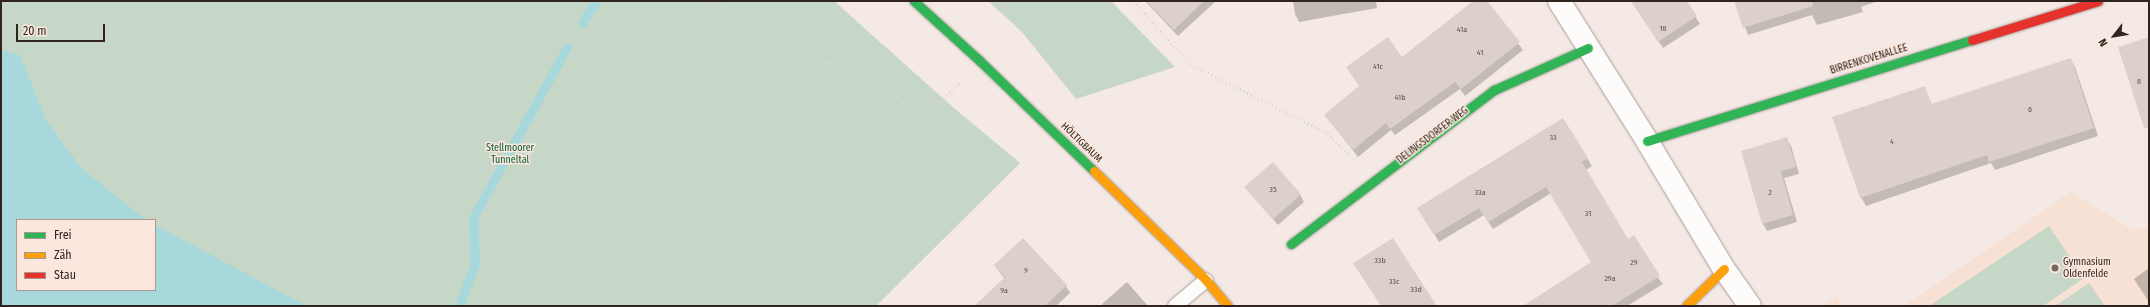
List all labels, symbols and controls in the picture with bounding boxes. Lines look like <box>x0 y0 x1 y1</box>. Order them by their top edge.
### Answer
scale bar <box>18 16 107 42</box>
north arrow <box>2094 16 2134 56</box>
text: 20 m <box>23 24 47 38</box>
house number: 18 <box>1659 24 1667 34</box>
house number: 41a <box>1457 25 1467 35</box>
text: N <box>2096 36 2111 49</box>
street label: BIRRENKOVENALLEE <box>1829 42 1909 78</box>
house number: 41 <box>1477 48 1483 58</box>
house number: 41c <box>1373 62 1383 72</box>
house number: 8 <box>2137 77 2141 87</box>
house number: 41b <box>1395 93 1405 103</box>
street label: DELINGSDORFER WEG <box>1395 105 1471 167</box>
house number: 6 <box>2028 105 2032 115</box>
street label: HÖLTIGBAUM <box>1058 120 1104 166</box>
house number: 33 <box>1549 133 1557 143</box>
house number: 4 <box>1890 137 1894 147</box>
park label: Stellmoorer Tunneltal <box>486 142 534 166</box>
house number: 35 <box>1269 185 1277 195</box>
house number: 33a <box>1474 188 1486 198</box>
house number: 2 <box>1768 188 1772 198</box>
house number: 31 <box>1585 209 1591 219</box>
legend <box>16 219 156 291</box>
text: Frei <box>54 228 72 242</box>
text: Zäh <box>54 248 72 262</box>
house number: 33b <box>1374 256 1386 266</box>
place label: Gymnasium Oldenfelde <box>2063 256 2111 280</box>
house number: 29 <box>1630 258 1638 268</box>
marker: Gymnasium Oldenfelde <box>2050 263 2060 273</box>
house number: 9 <box>1024 266 1028 276</box>
text: Stau <box>54 268 76 282</box>
house number: 29a <box>1604 274 1616 284</box>
house number: 33c <box>1389 277 1399 287</box>
house number: 33d <box>1410 285 1422 295</box>
house number: 9a <box>1000 286 1008 296</box>

